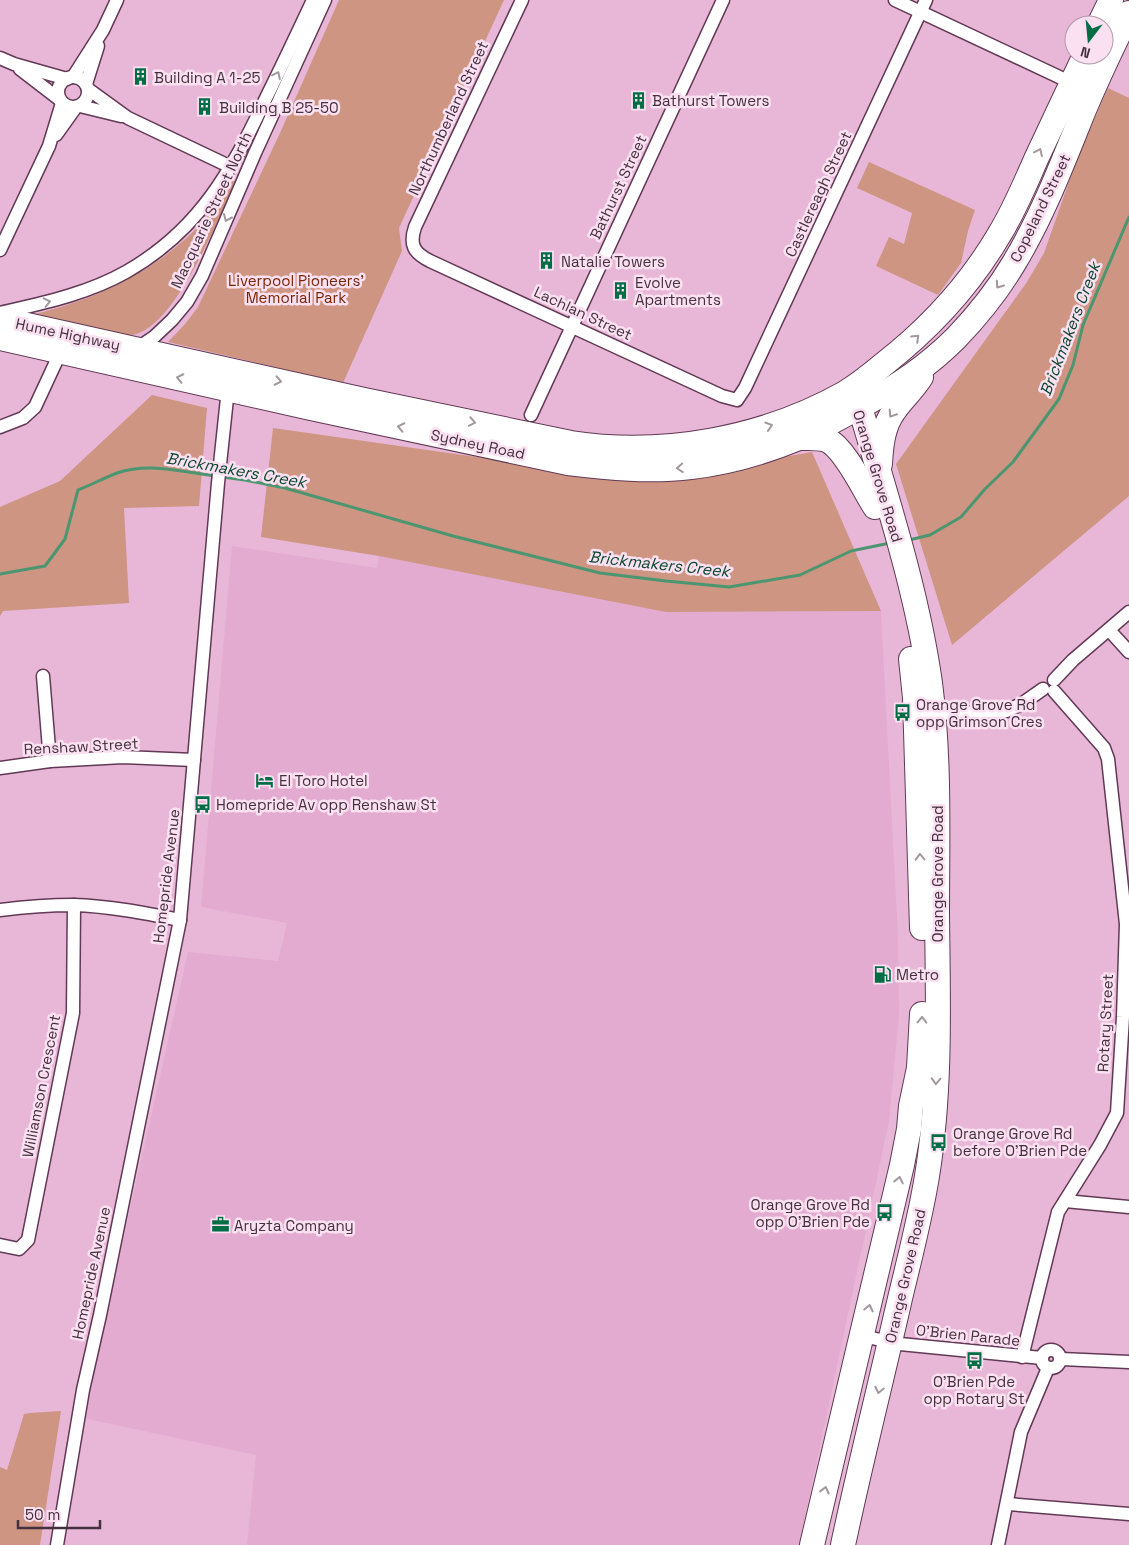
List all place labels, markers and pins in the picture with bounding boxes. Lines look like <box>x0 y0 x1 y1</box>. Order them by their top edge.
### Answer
building icon: Building A 1-25 <box>130 67 150 87</box>
place label: Building A 1-25 <box>154 68 261 87</box>
building icon: Bathurst Towers <box>628 90 648 110</box>
place label: Bathurst Towers <box>652 91 770 110</box>
building icon: Building B 25-50 <box>195 97 215 117</box>
place label: Building B 25-50 <box>219 98 339 117</box>
building icon: Natalie Towers <box>537 251 557 271</box>
place label: Natalie Towers <box>561 252 665 271</box>
place label: Evolve Apartments <box>635 273 721 309</box>
building icon: Evolve Apartments <box>611 281 631 301</box>
place label: Orange Grove Rd opp Grimson Cres <box>916 695 1043 731</box>
bus stop icon: Orange Grove Rd opp Grimson Cres <box>892 703 912 723</box>
hotel icon: El Toro Hotel <box>255 770 275 790</box>
place label: El Toro Hotel <box>279 771 368 790</box>
bus stop icon: Homepride Av opp Renshaw St <box>192 794 212 814</box>
place label: Homepride Av opp Renshaw St <box>216 795 437 814</box>
fuel station icon: Metro <box>872 964 892 984</box>
place label: Metro <box>896 965 939 984</box>
place label: Orange Grove Rd before O'Brien Pde <box>953 1124 1087 1160</box>
bus stop icon: Orange Grove Rd before O'Brien Pde <box>929 1132 949 1152</box>
place label: Orange Grove Rd opp O'Brien Pde <box>750 1195 870 1231</box>
bus stop icon: Orange Grove Rd opp O'Brien Pde <box>874 1203 894 1223</box>
office icon: Aryzta Company <box>210 1215 230 1235</box>
place label: Aryzta Company <box>234 1216 354 1235</box>
bus stop icon: O'Brien Pde opp Rotary St <box>964 1350 984 1370</box>
place label: O'Brien Pde opp Rotary St <box>923 1372 1025 1408</box>

